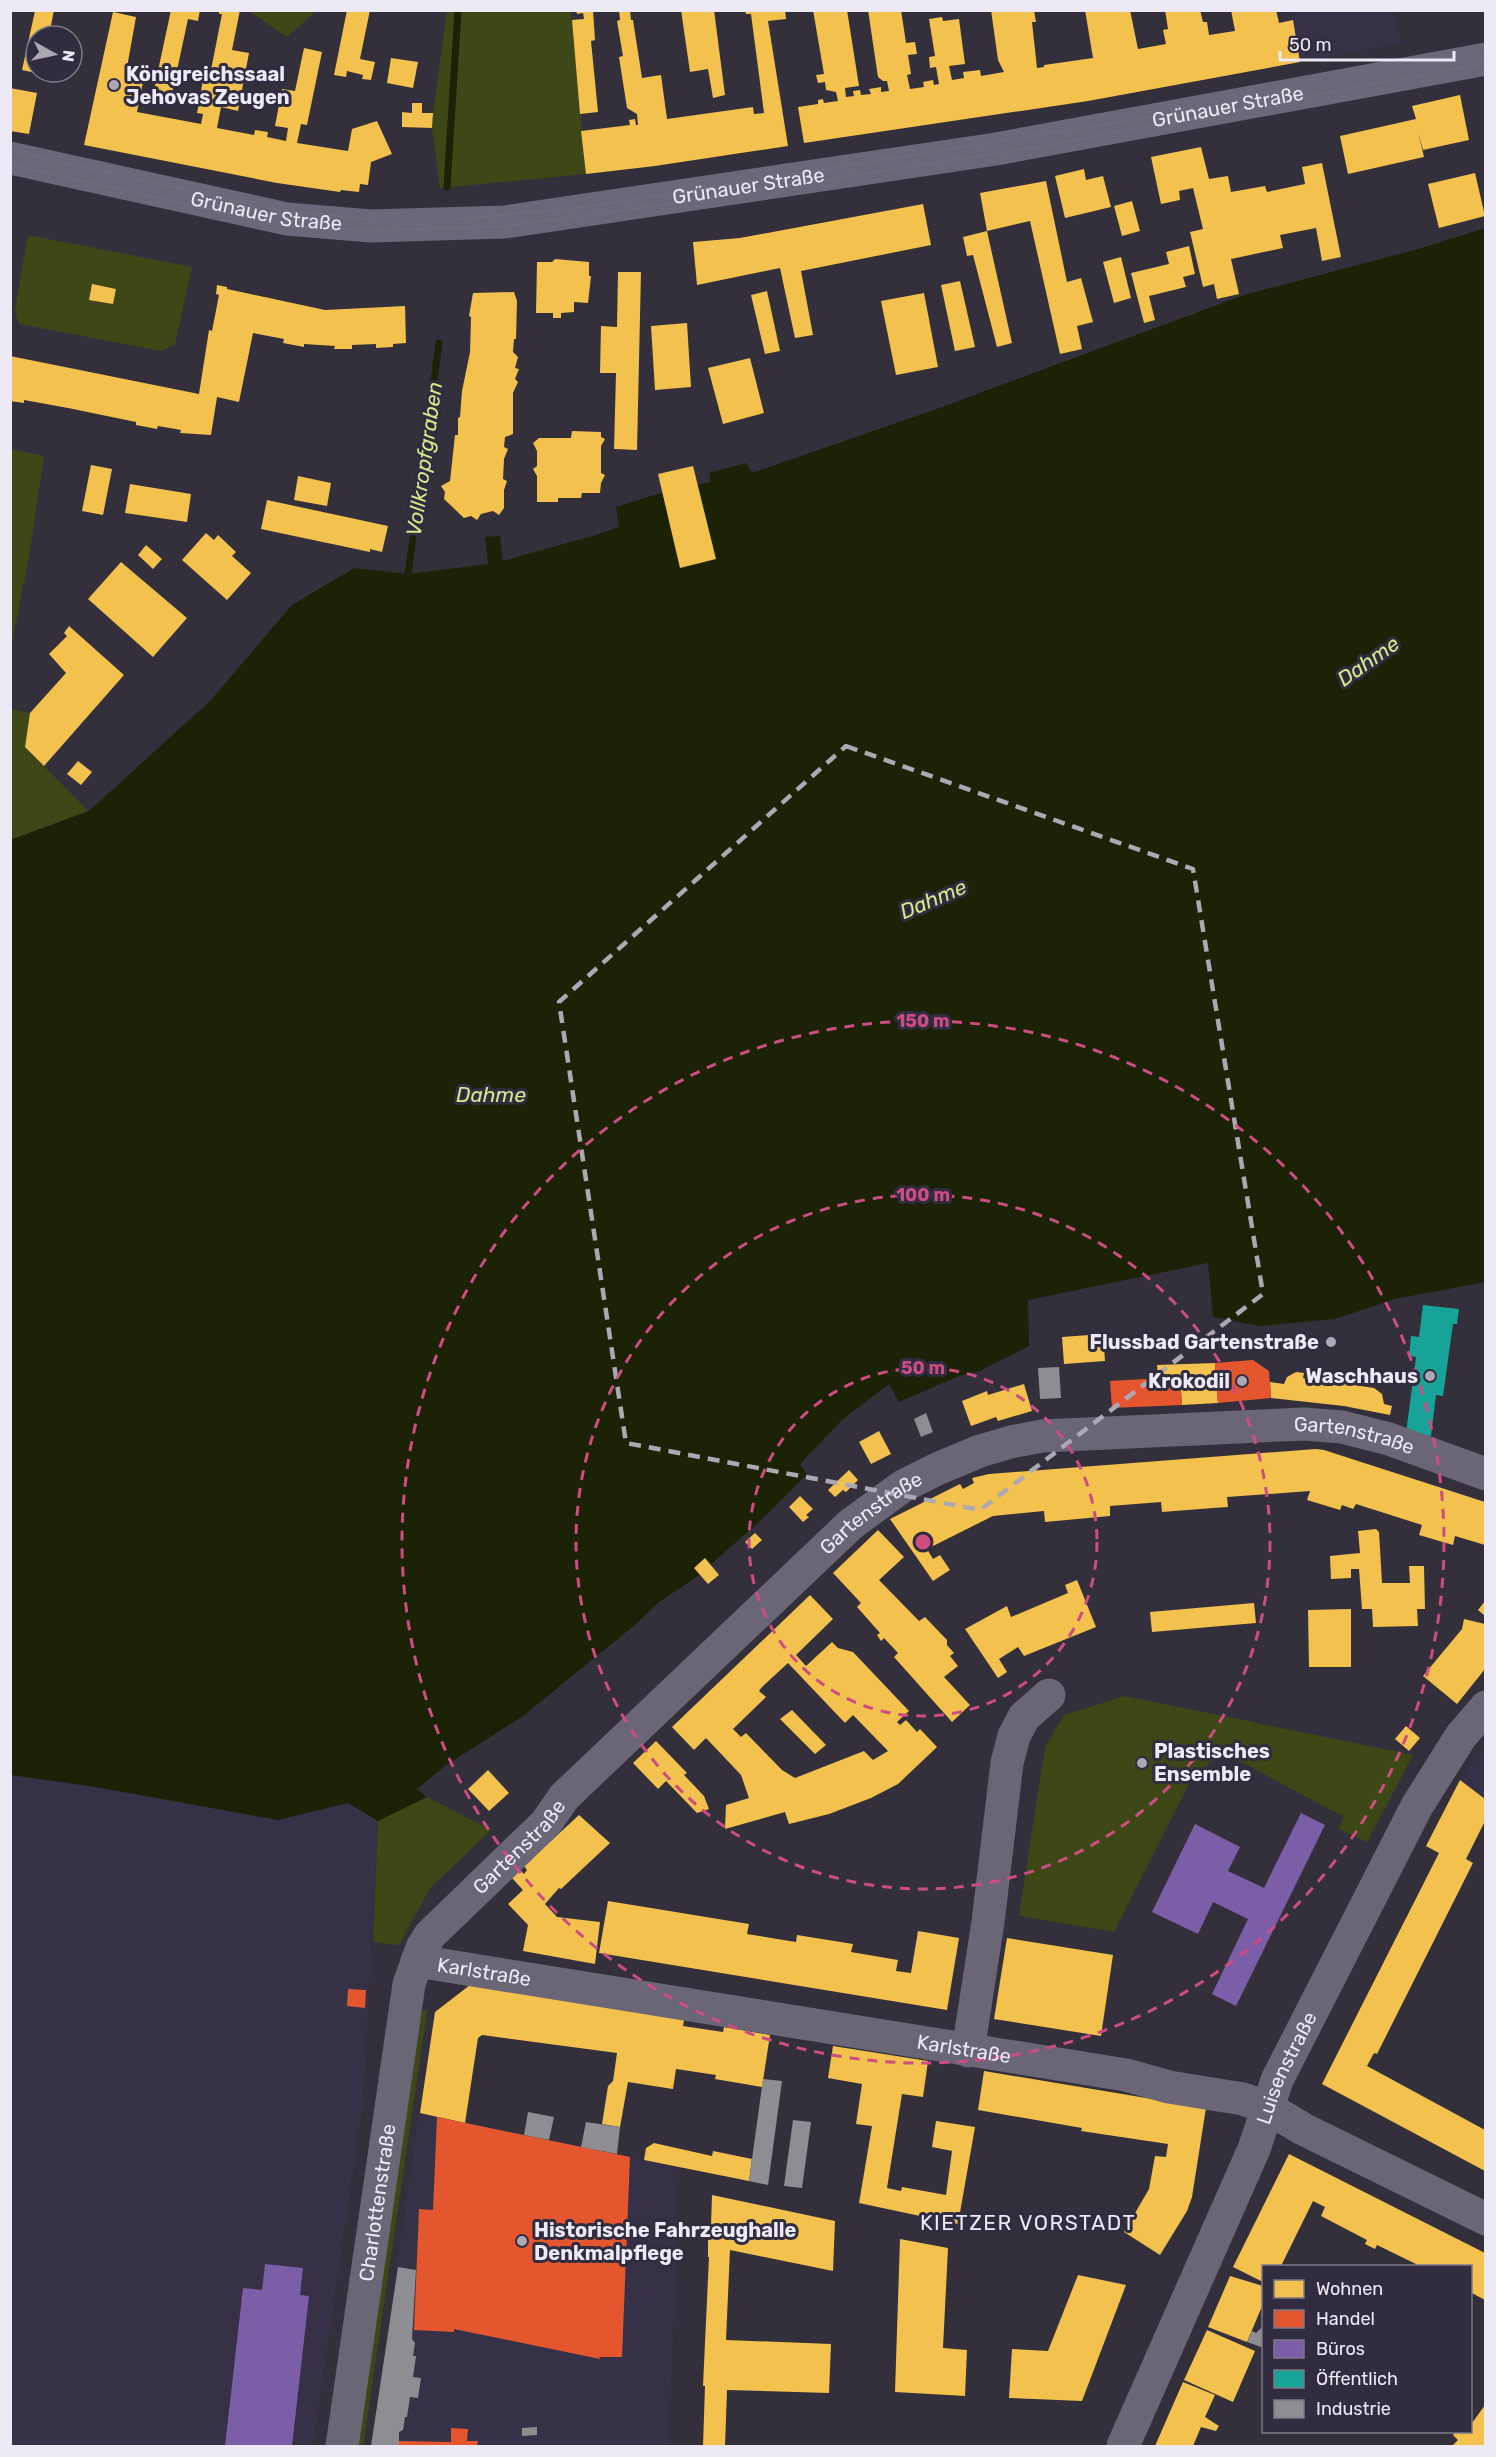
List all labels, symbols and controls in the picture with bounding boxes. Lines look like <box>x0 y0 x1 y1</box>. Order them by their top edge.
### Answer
north arrow <box>24 24 84 84</box>
scale bar <box>1280 24 1454 62</box>
text: 50 m <box>1289 34 1332 56</box>
text: N <box>58 49 79 63</box>
place label: Königreichssaal Jehovas Zeugen <box>126 62 290 109</box>
marker: Königreichssaal Jehovas Zeugen <box>107 78 121 92</box>
street label: Grünauer Straße <box>1150 81 1305 132</box>
street label: Grünauer Straße <box>671 163 826 209</box>
street label: Grünauer Straße <box>188 186 343 236</box>
water label: Vollkropfgraben <box>401 380 447 538</box>
water label: Dahme <box>1332 631 1404 691</box>
water label: Dahme <box>896 874 970 924</box>
text: 150 m <box>896 1010 950 1032</box>
water label: Dahme <box>456 1082 526 1107</box>
text: 100 m <box>896 1184 950 1206</box>
place label: Flussbad Gartenstraße <box>1090 1330 1319 1354</box>
marker: Flussbad Gartenstraße <box>1324 1335 1338 1349</box>
text: 50 m <box>901 1357 945 1379</box>
place label: Waschhaus <box>1305 1364 1418 1388</box>
place label: Krokodil <box>1148 1369 1230 1393</box>
marker: Waschhaus <box>1423 1369 1437 1383</box>
marker: Krokodil <box>1235 1374 1249 1388</box>
street label: Gartenstraße <box>1293 1412 1418 1459</box>
street label: Gartenstraße <box>815 1466 926 1559</box>
centre of rings <box>913 1532 933 1552</box>
place label: Plastisches Ensemble <box>1154 1739 1270 1786</box>
marker: Plastisches Ensemble <box>1135 1756 1149 1770</box>
street label: Gartenstraße <box>468 1795 571 1899</box>
street label: Karlstraße <box>435 1952 533 1991</box>
street label: Luisenstraße <box>1251 2008 1322 2127</box>
street label: Karlstraße <box>915 2030 1013 2068</box>
street label: Charlottenstraße <box>354 2122 401 2283</box>
district label: KIETZER VORSTADT <box>920 2210 1136 2235</box>
place label: Historische Fahrzeughalle Denkmalpflege <box>534 2218 796 2265</box>
marker: Historische Fahrzeughalle Denkmalpflege <box>515 2234 529 2248</box>
legend <box>1262 2265 1472 2433</box>
text: Wohnen <box>1316 2278 1383 2300</box>
text: Handel <box>1316 2308 1375 2330</box>
text: Büros <box>1316 2338 1365 2360</box>
text: Öffentlich <box>1316 2368 1398 2390</box>
text: Industrie <box>1316 2398 1391 2420</box>

